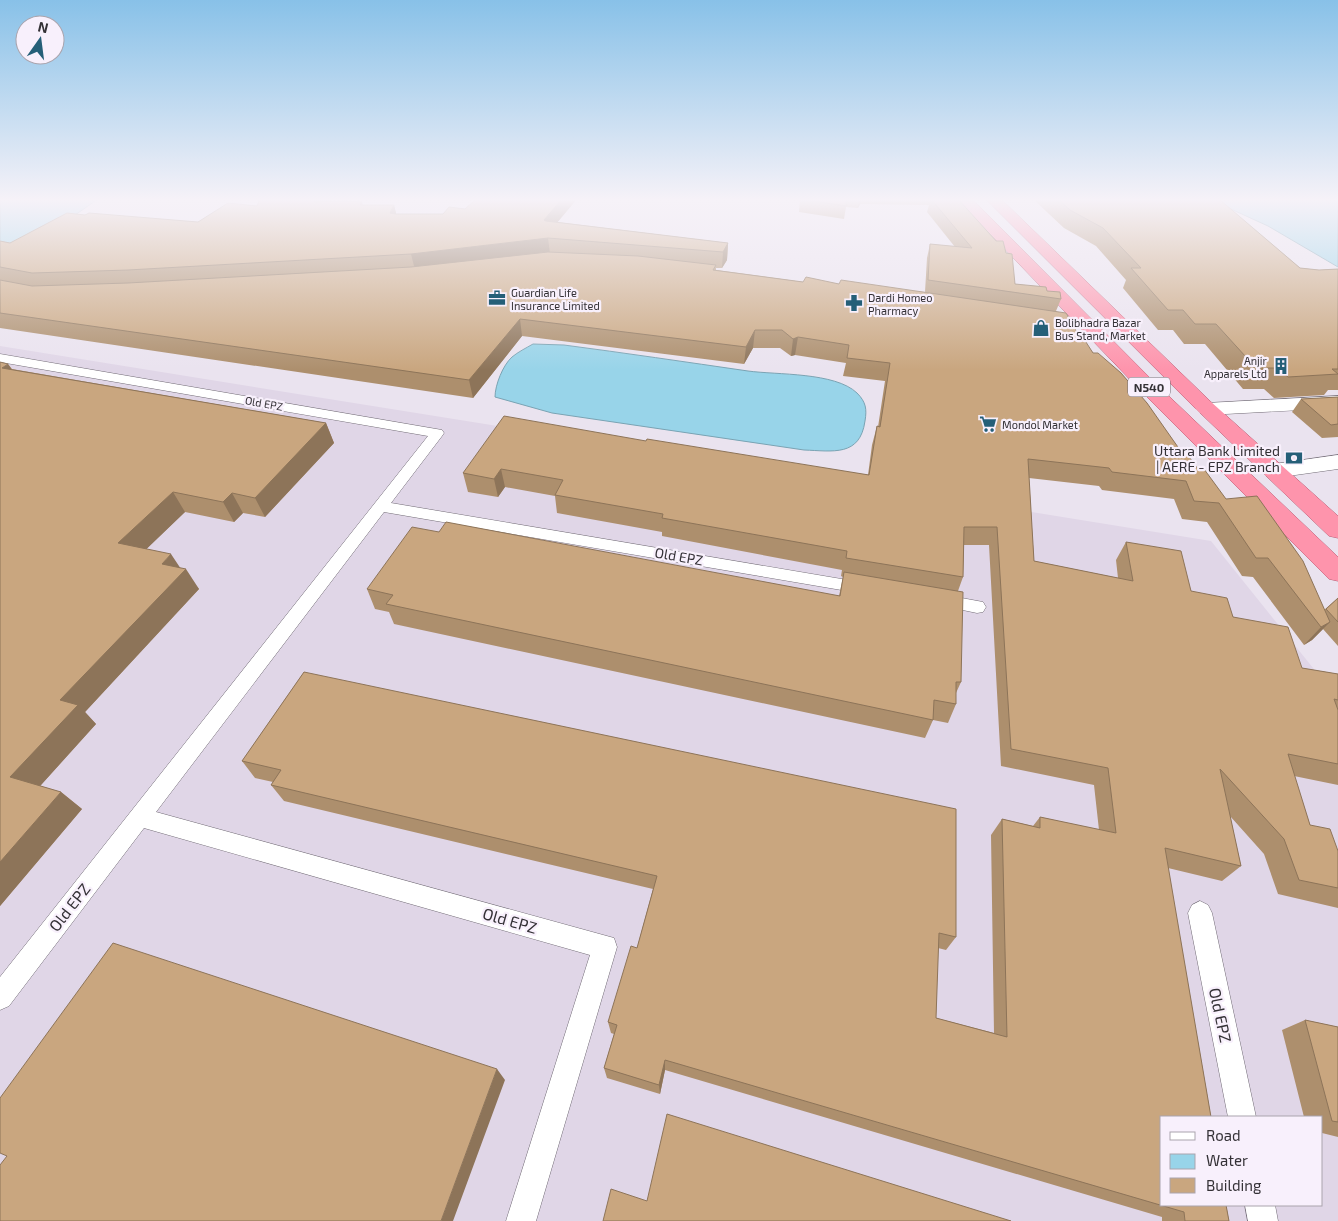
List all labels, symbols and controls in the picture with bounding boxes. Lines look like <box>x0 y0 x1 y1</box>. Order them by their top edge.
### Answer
north arrow <box>15 15 65 65</box>
text: N <box>36 17 50 36</box>
place label: Guardian Life Insurance Limited <box>511 286 600 312</box>
office icon: Guardian Life Insurance Limited <box>487 288 507 308</box>
place label: Dardi Homeo Pharmacy <box>868 291 933 317</box>
pharmacy icon: Dardi Homeo Pharmacy <box>844 293 864 313</box>
place label: Bolibhadra Bazar Bus Stand, Market <box>1055 316 1146 342</box>
shop icon: Bolibhadra Bazar Bus Stand, Market <box>1031 318 1051 338</box>
place label: Anjir Apparels Ltd <box>1204 354 1268 380</box>
building icon: Anjir Apparels Ltd <box>1271 356 1291 376</box>
road number: N540 <box>1128 378 1170 397</box>
street label: Old EPZ <box>244 393 284 413</box>
supermarket icon: Mondol Market <box>978 414 998 434</box>
place label: Mondol Market <box>1002 418 1078 431</box>
place label: Uttara Bank Limited | AERE - EPZ Branch <box>1154 442 1280 475</box>
bank icon: Uttara Bank Limited | AERE - EPZ Branch <box>1284 448 1304 468</box>
street label: Old EPZ <box>654 543 705 569</box>
street label: Old EPZ <box>44 879 94 935</box>
street label: Old EPZ <box>481 903 539 937</box>
street label: Old EPZ <box>1206 986 1236 1044</box>
legend <box>1160 1116 1323 1206</box>
text: Road <box>1206 1126 1241 1144</box>
text: Water <box>1206 1151 1248 1169</box>
text: Building <box>1206 1176 1262 1194</box>

